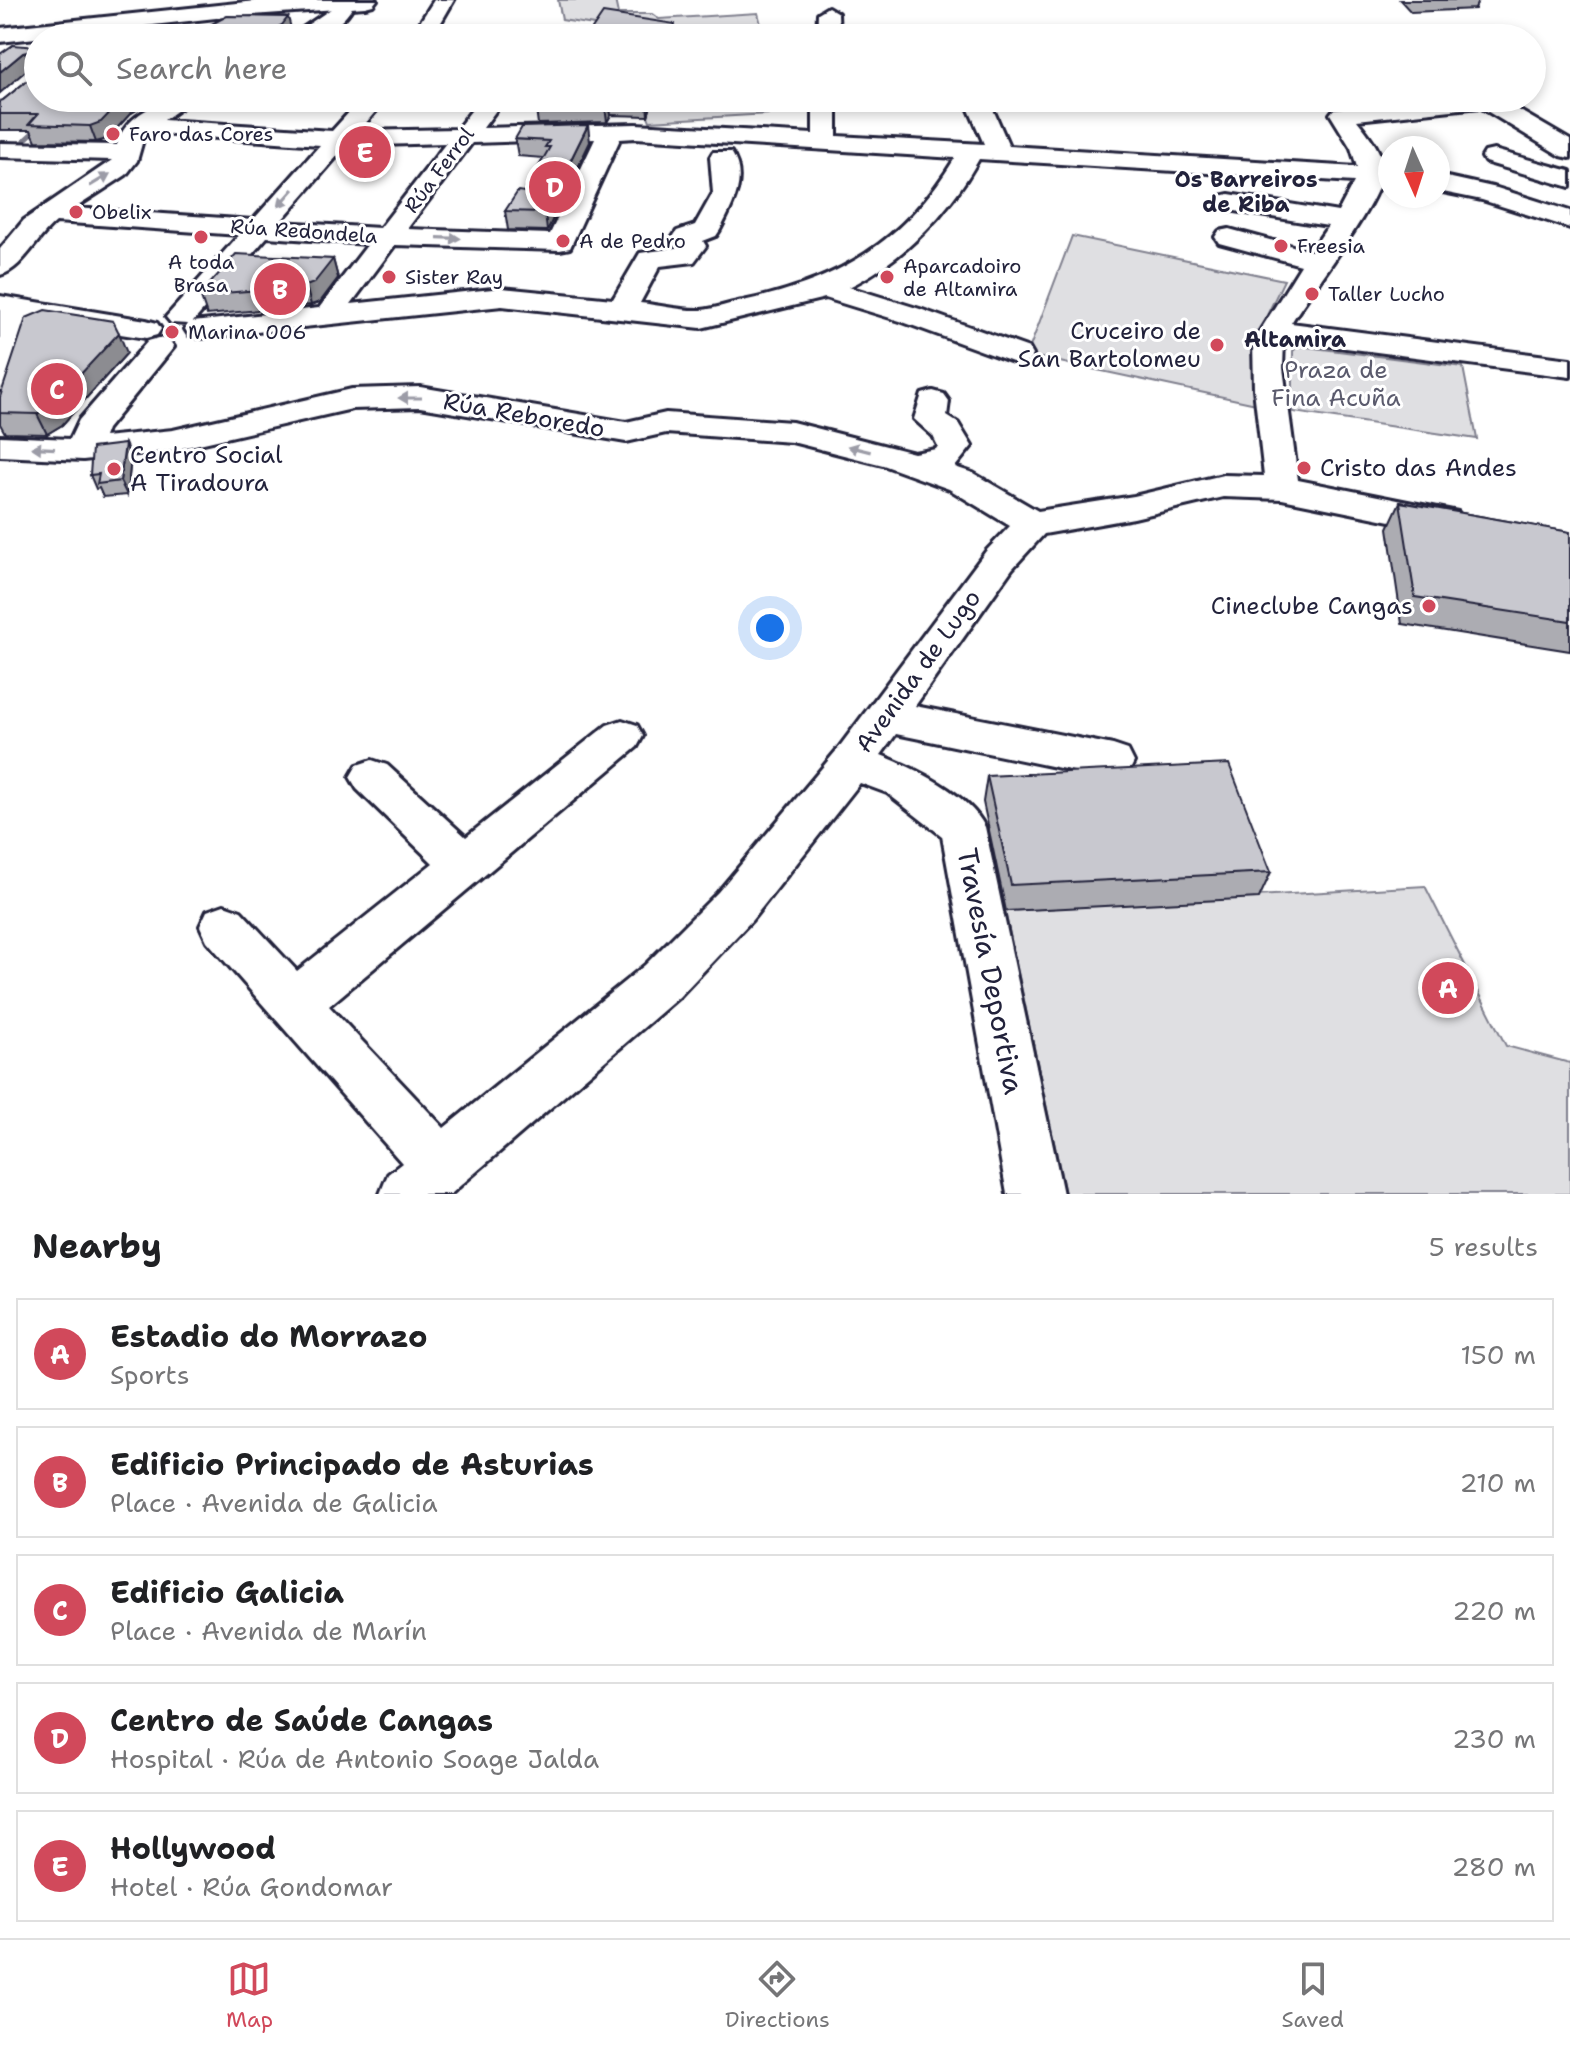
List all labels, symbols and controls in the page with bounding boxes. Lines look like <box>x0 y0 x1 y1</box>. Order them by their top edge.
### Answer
search box <box>24 24 1546 112</box>
icon: search <box>52 46 96 90</box>
text: Search here <box>116 48 287 89</box>
place label: Faro das Cores <box>129 121 273 147</box>
pin: E <box>339 122 391 182</box>
street label: Rúa Ferrol <box>398 122 480 218</box>
marker: Faro das Cores <box>104 125 122 143</box>
north arrow <box>1378 136 1450 208</box>
pin: D <box>529 157 581 217</box>
district label: Os Barreiros de Riba <box>1175 165 1317 219</box>
one-way arrow <box>89 173 111 187</box>
one-way arrow <box>278 187 295 207</box>
place label: Obelix <box>92 199 151 225</box>
marker: Obelix <box>67 203 85 221</box>
street label: Rúa Redondela <box>230 213 379 249</box>
marker: A toda Brasa <box>192 228 210 246</box>
place label: A de Pedro <box>579 228 686 254</box>
one-way arrow <box>437 232 462 245</box>
marker: A de Pedro <box>554 232 572 250</box>
place label: Freesia <box>1297 233 1366 259</box>
marker: Freesia <box>1272 237 1290 255</box>
place label: A toda Brasa <box>168 249 235 298</box>
place label: Aparcadoiro de Altamira <box>903 253 1021 302</box>
pin: B <box>254 259 306 319</box>
place label: Sister Ray <box>405 264 503 290</box>
marker: Sister Ray <box>380 268 398 286</box>
marker: Aparcadoiro de Altamira <box>878 268 896 286</box>
place label: Taller Lucho <box>1328 281 1445 307</box>
marker: Taller Lucho <box>1303 285 1321 303</box>
place label: Cruceiro de San Bartolomeu <box>1018 315 1201 375</box>
place label: Marina 006 <box>188 319 306 345</box>
marker: Marina 006 <box>163 323 181 341</box>
district label: Altamira <box>1244 325 1346 354</box>
marker: Cruceiro de San Bartolomeu <box>1208 336 1226 354</box>
park label: Praza de Fina Acuña <box>1271 354 1401 414</box>
pin: C <box>31 359 83 419</box>
street label: Rúa Reboredo <box>441 385 607 445</box>
one-way arrow <box>397 391 422 404</box>
place label: Centro Social A Tiradoura <box>130 439 283 499</box>
one-way arrow <box>30 441 55 454</box>
one-way arrow <box>847 442 872 455</box>
place label: Cristo das Andes <box>1320 452 1517 484</box>
marker: Cristo das Andes <box>1295 459 1313 477</box>
marker: Centro Social A Tiradoura <box>105 460 123 478</box>
street label: Avenida de Lugo <box>848 583 988 759</box>
place label: Cineclube Cangas <box>1211 590 1413 622</box>
marker: Cineclube Cangas <box>1420 597 1438 615</box>
your location <box>750 608 790 648</box>
street label: Travesía Deportiva <box>949 845 1033 1097</box>
pin: A <box>1422 958 1474 1018</box>
text: Nearby <box>32 1223 162 1269</box>
text: 5 results <box>1429 1229 1538 1264</box>
text: Estadio do Morrazo <box>110 1316 427 1357</box>
text: A <box>50 1337 70 1372</box>
text: 150 m <box>1460 1337 1536 1372</box>
text: Sports <box>110 1357 190 1392</box>
text: Edificio Principado de Asturias <box>110 1444 594 1485</box>
text: B <box>52 1465 68 1500</box>
text: 210 m <box>1459 1465 1536 1500</box>
text: Place · Avenida de Galicia <box>110 1485 438 1520</box>
text: Edificio Galicia <box>110 1572 344 1613</box>
text: C <box>52 1593 68 1628</box>
text: 220 m <box>1452 1593 1536 1628</box>
text: Place · Avenida de Marín <box>110 1613 427 1648</box>
text: Centro de Saúde Cangas <box>110 1700 493 1741</box>
text: D <box>51 1721 69 1756</box>
text: 230 m <box>1452 1721 1536 1756</box>
text: Hospital · Rúa de Antonio Soage Jalda <box>110 1741 599 1776</box>
text: Hollywood <box>110 1828 276 1869</box>
text: E <box>51 1849 69 1884</box>
text: 280 m <box>1451 1849 1536 1884</box>
text: Hotel · Rúa Gondomar <box>110 1869 393 1904</box>
tab: Map <box>226 1957 273 2034</box>
tab: Directions <box>725 1957 830 2034</box>
tab: Saved <box>1282 1957 1344 2034</box>

